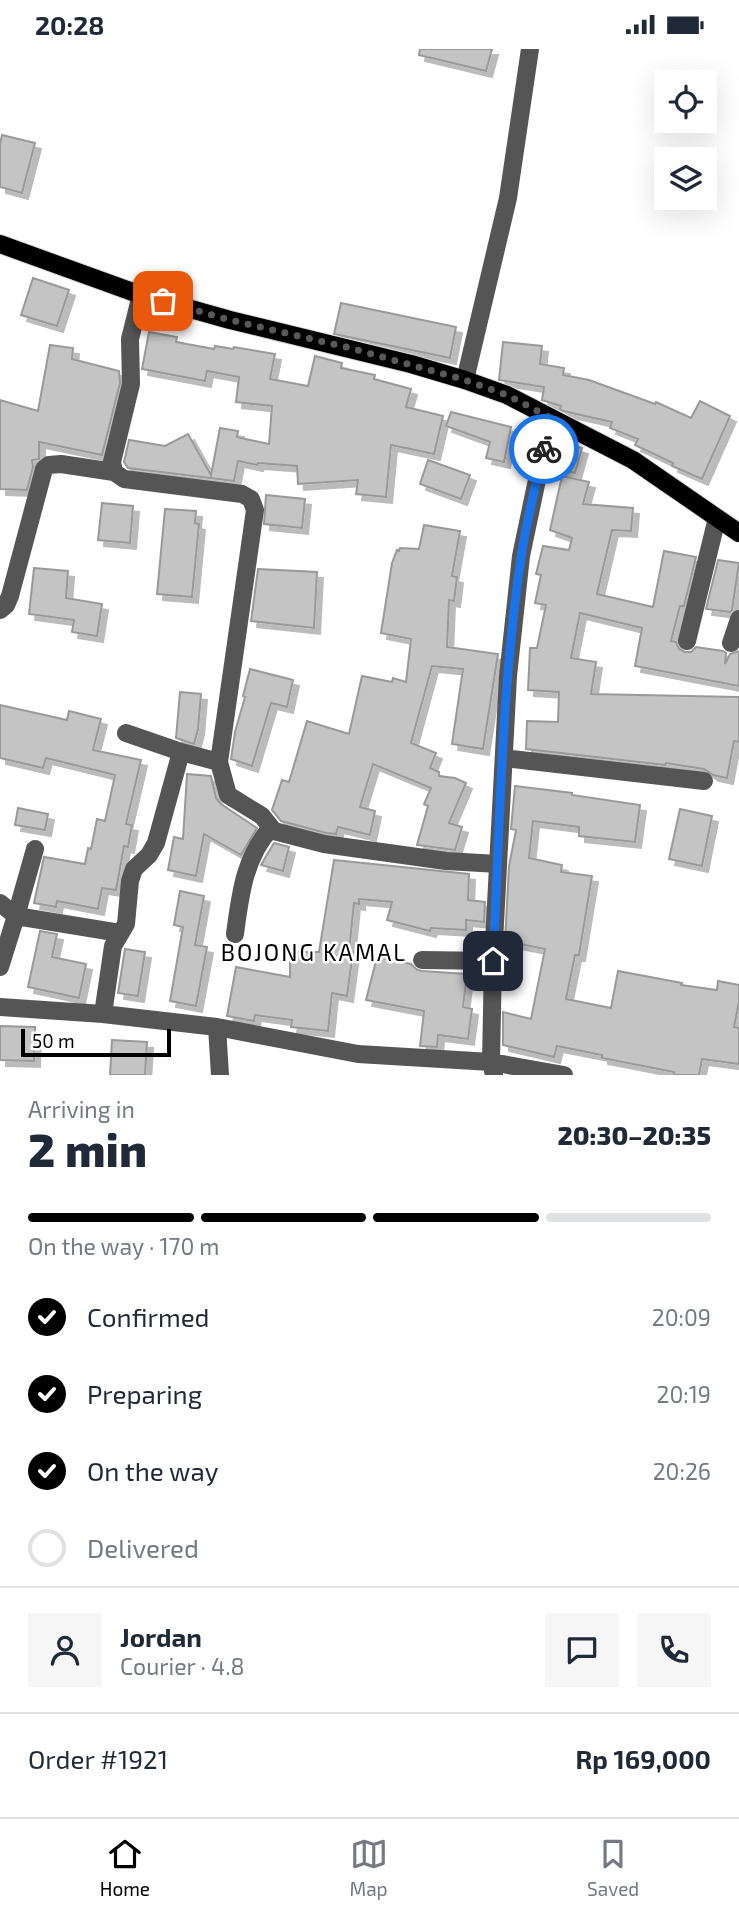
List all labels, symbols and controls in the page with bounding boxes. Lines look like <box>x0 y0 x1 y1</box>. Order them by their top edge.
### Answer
text: 20:28 <box>35 9 105 40</box>
map controls <box>654 70 717 210</box>
button: locate <box>654 70 717 133</box>
button: layers <box>654 147 717 210</box>
pin <box>133 271 193 331</box>
icon: bag <box>144 282 182 320</box>
courier <box>509 414 579 484</box>
icon: bike <box>525 430 563 468</box>
pin <box>463 931 523 991</box>
district label: BOJONG KAMAL <box>221 938 407 966</box>
icon: home <box>474 942 512 980</box>
scale bar <box>21 1026 172 1058</box>
text: 50 m <box>32 1029 75 1052</box>
text: Arriving in <box>28 1095 135 1123</box>
text: 20:30–20:35 <box>557 1119 711 1150</box>
text: 2 min <box>28 1121 147 1176</box>
text: On the way · 170 m <box>28 1232 220 1260</box>
icon: check <box>28 1298 66 1336</box>
text: Confirmed <box>87 1301 210 1332</box>
text: 20:09 <box>652 1303 711 1331</box>
icon: check <box>28 1375 66 1413</box>
text: Preparing <box>87 1378 202 1409</box>
text: 20:19 <box>656 1380 711 1408</box>
icon: check <box>28 1452 66 1490</box>
text: On the way <box>87 1455 218 1486</box>
text: 20:26 <box>653 1457 711 1485</box>
text: Delivered <box>87 1532 199 1563</box>
button: person <box>28 1613 102 1687</box>
button: chat <box>545 1613 619 1687</box>
button: phone <box>637 1613 711 1687</box>
text: Jordan <box>120 1621 202 1652</box>
text: Courier · 4.8 <box>120 1652 244 1680</box>
text: Order #1921 <box>28 1743 168 1774</box>
text: Rp 169,000 <box>576 1743 711 1774</box>
tab: Home <box>100 1835 150 1900</box>
tab: Map <box>350 1835 388 1900</box>
tab: Saved <box>587 1835 639 1900</box>

